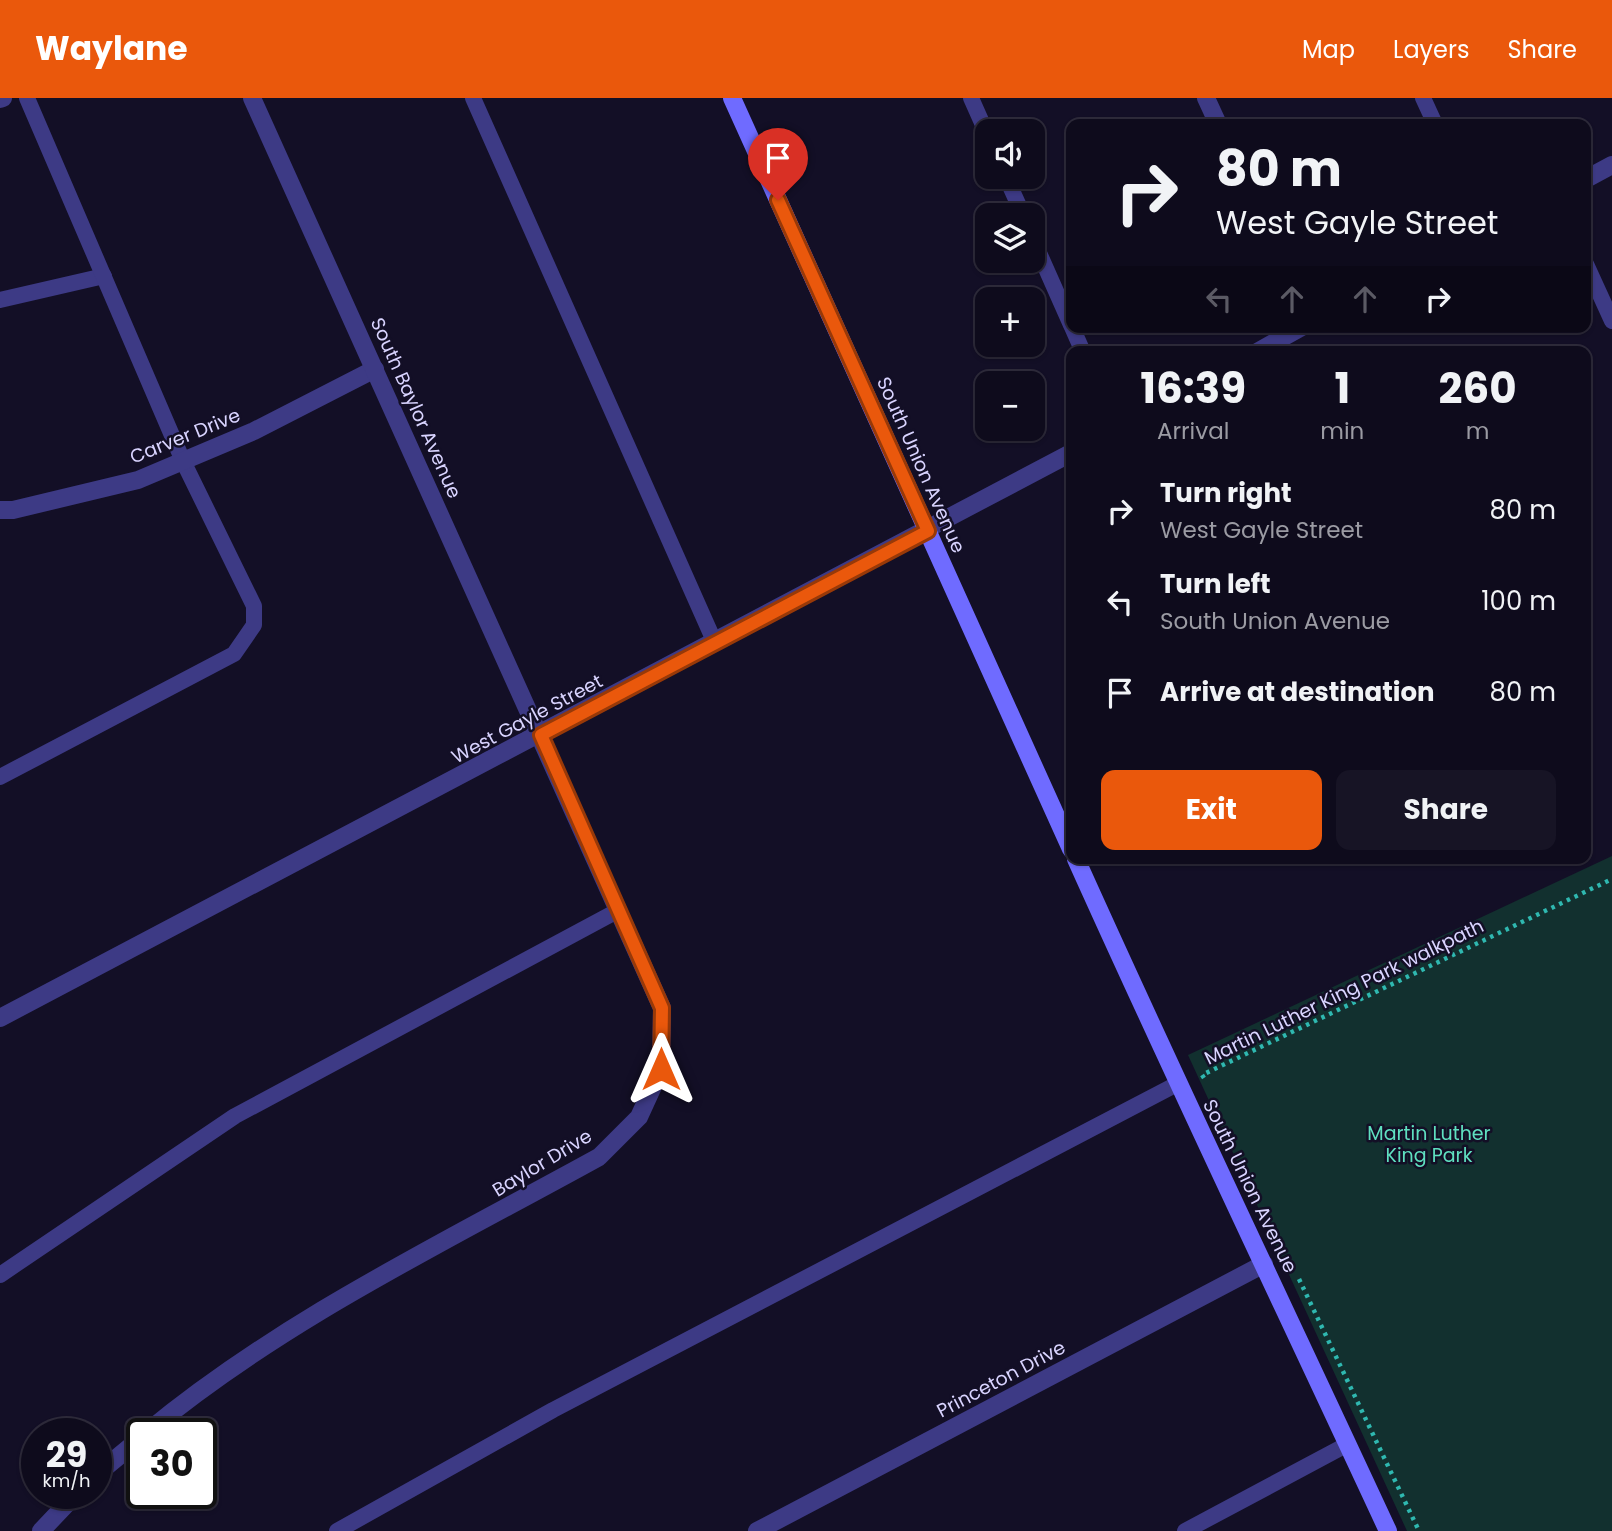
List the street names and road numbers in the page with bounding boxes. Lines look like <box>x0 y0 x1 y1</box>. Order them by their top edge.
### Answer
street label: South Baylor Avenue <box>364 313 468 503</box>
street label: South Union Avenue <box>870 373 972 557</box>
street label: Carver Drive <box>126 402 244 470</box>
street label: West Gayle Street <box>447 668 607 770</box>
street label: Martin Luther King Park walkpath <box>1200 912 1488 1072</box>
street label: South Union Avenue <box>1196 1095 1304 1277</box>
street label: Baylor Drive <box>487 1123 597 1203</box>
street label: Princeton Drive <box>932 1334 1070 1424</box>

